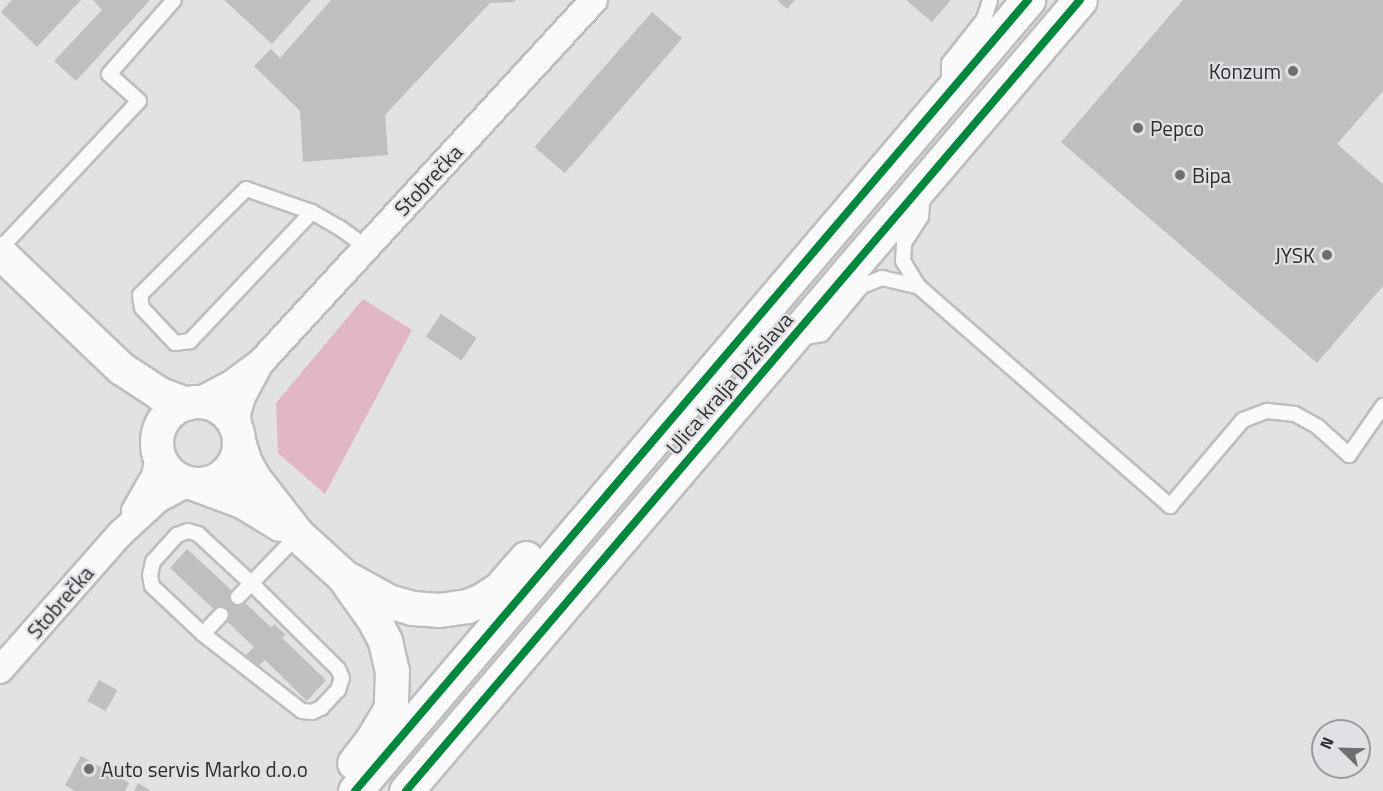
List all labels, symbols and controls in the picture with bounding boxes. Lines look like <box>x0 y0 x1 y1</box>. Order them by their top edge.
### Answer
place label: Konzum <box>1209 58 1281 84</box>
marker: Konzum <box>1286 64 1300 78</box>
place label: Pepco <box>1150 115 1204 141</box>
marker: Pepco <box>1131 121 1145 135</box>
street label: Stobrečka <box>389 139 467 221</box>
place label: Bipa <box>1192 162 1231 188</box>
marker: Bipa <box>1173 168 1187 182</box>
place label: JYSK <box>1275 242 1315 268</box>
marker: JYSK <box>1320 248 1334 262</box>
street label: Ulica kralja Držislava <box>660 307 798 459</box>
street label: Stobrečka <box>22 561 98 643</box>
north arrow <box>1311 719 1371 779</box>
text: N <box>1313 733 1339 753</box>
place label: Auto servis Marko d.o.o <box>101 756 308 782</box>
marker: Auto servis Marko d.o.o <box>82 762 96 776</box>

